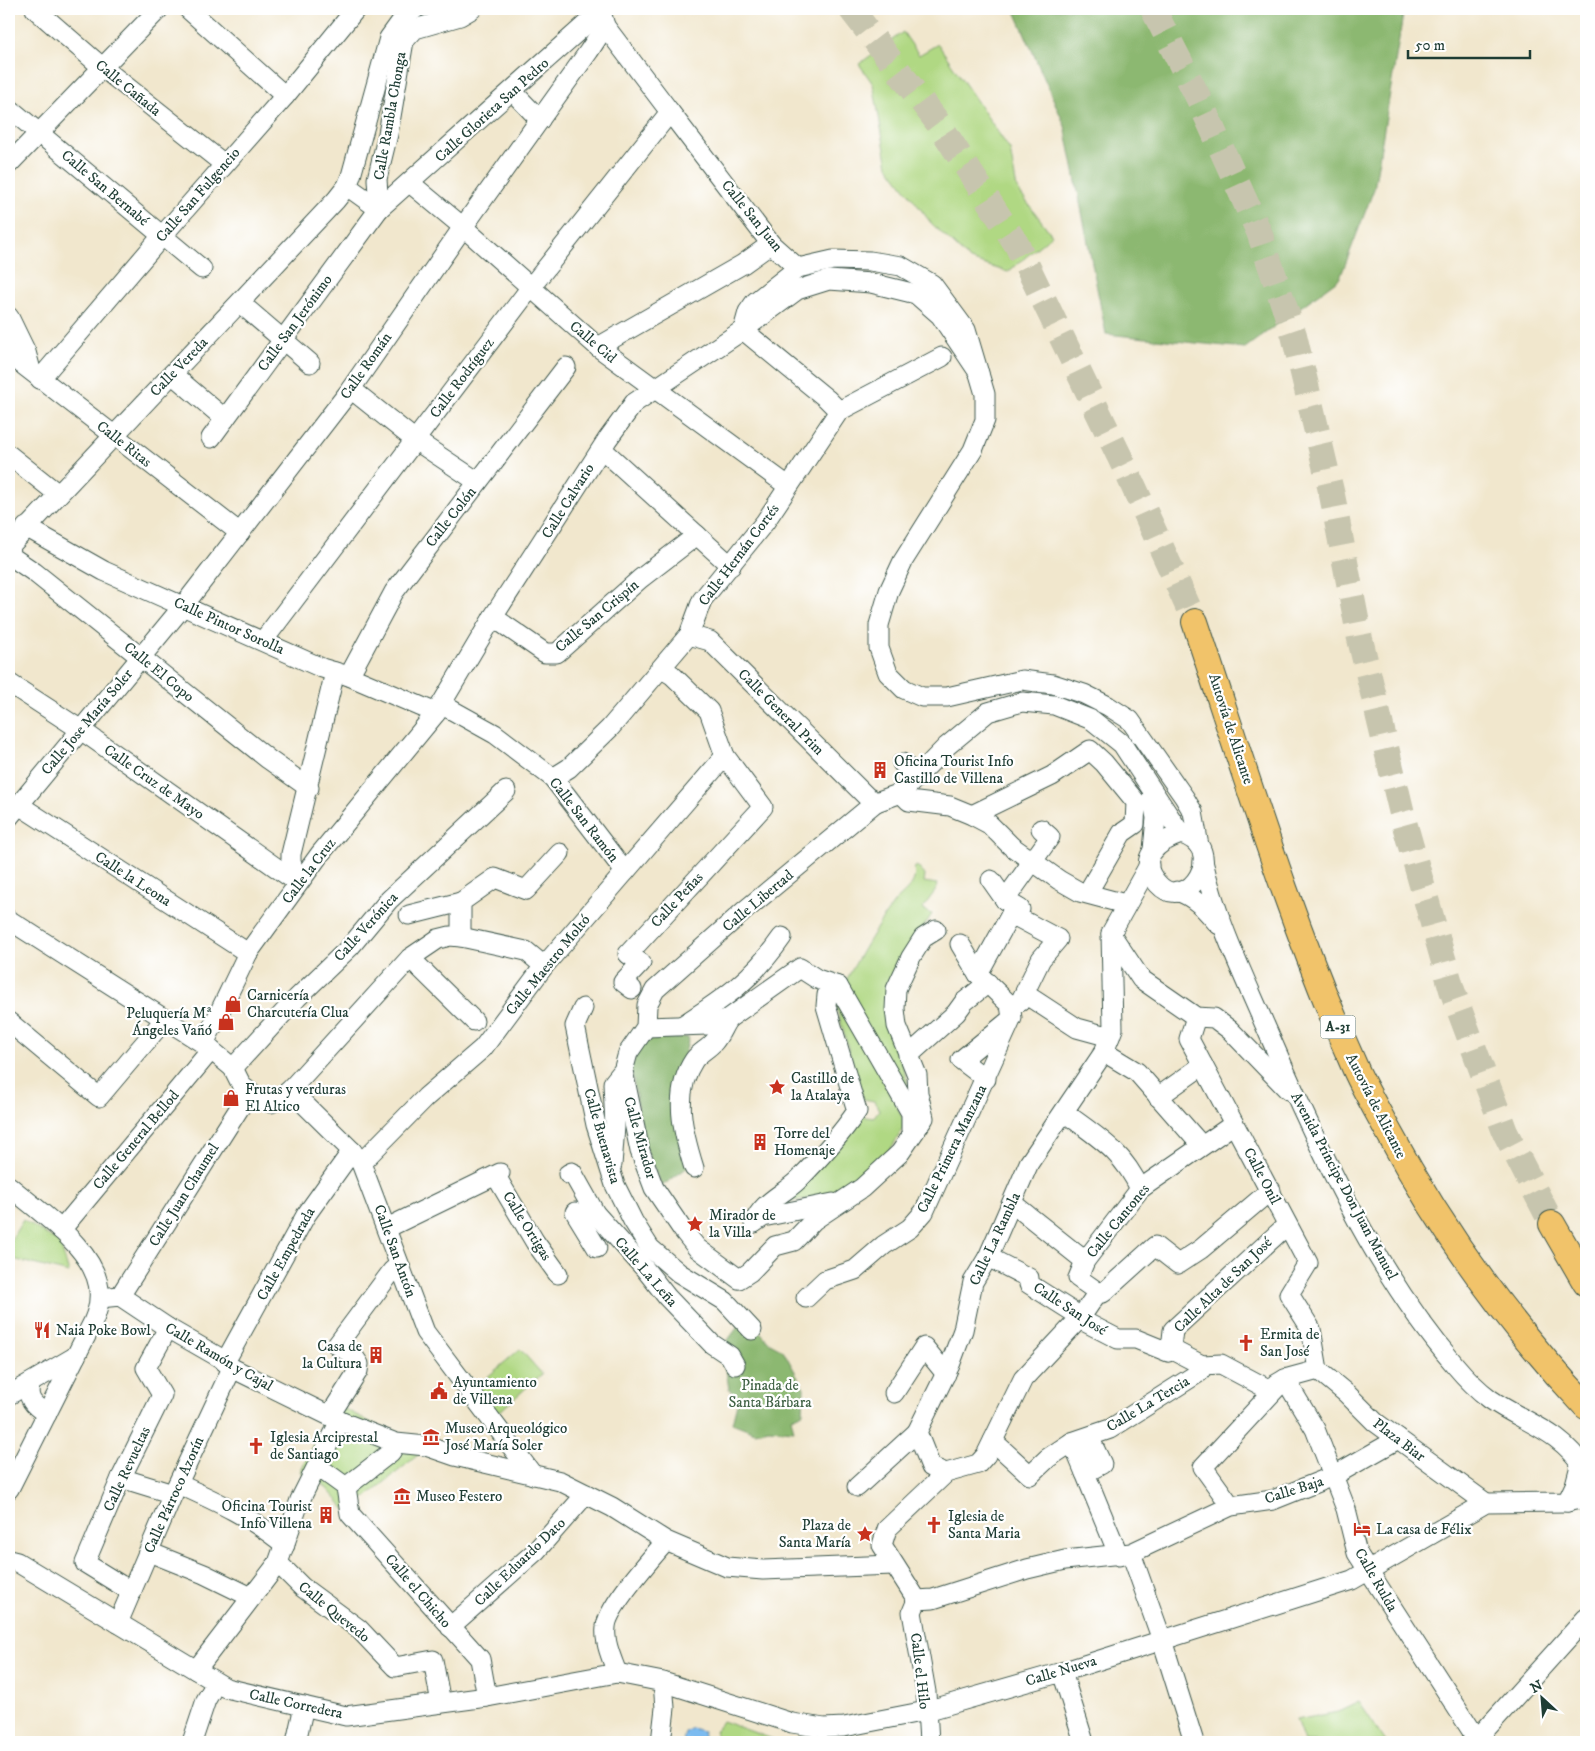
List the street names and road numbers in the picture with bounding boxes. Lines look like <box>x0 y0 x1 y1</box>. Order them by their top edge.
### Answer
street label: Calle Rambla Chonga <box>369 50 411 182</box>
street label: Calle Glorieta San Pedro <box>431 54 553 166</box>
street label: Calle Cañada <box>91 56 165 121</box>
street label: Calle San Fulgencio <box>152 144 244 246</box>
street label: Calle San Bernabé <box>57 146 153 231</box>
street label: Calle San Juan <box>717 176 787 256</box>
street label: Calle San Jerónimo <box>254 271 336 375</box>
street label: Calle Cid <box>565 317 621 368</box>
street label: Calle Román <box>336 329 396 403</box>
street label: Calle Vereda <box>146 333 212 401</box>
street label: Calle Rodríguez <box>425 334 499 422</box>
street label: Calle Ritas <box>93 417 155 471</box>
street label: Calle Calvario <box>537 460 599 542</box>
street label: Calle Colón <box>421 483 481 551</box>
street label: Calle Hernán Cortés <box>694 500 784 610</box>
street label: Calle San Crispín <box>551 575 643 657</box>
street label: Calle Pintor Sorolla <box>171 593 288 659</box>
street label: Calle El Copo <box>120 638 198 706</box>
street label: Calle Jose María Soler <box>37 665 137 779</box>
street label: Calle General Prim <box>734 665 828 759</box>
street label: Autovía de Alicante <box>1204 671 1258 787</box>
street label: Calle Cruz de Mayo <box>100 740 208 824</box>
street label: Calle San Ramón <box>545 774 623 866</box>
street label: Calle la Cruz <box>278 834 340 908</box>
street label: Calle la Leona <box>91 847 175 911</box>
street label: Calle Libertad <box>719 865 798 936</box>
street label: Calle Peñas <box>647 868 707 932</box>
street label: Calle Verónica <box>330 888 403 966</box>
street label: Calle Maestro Moltó <box>502 911 594 1019</box>
road number: A-31 <box>1320 1016 1356 1038</box>
street label: Autovía de Alicante <box>1341 1050 1411 1162</box>
street label: Calle Primera Manzana <box>913 1081 992 1216</box>
street label: Calle General Bellod <box>89 1086 184 1194</box>
street label: Calle Buenavista <box>579 1086 625 1187</box>
street label: Avenida Príncipe Don Juan Manuel <box>1286 1089 1402 1283</box>
street label: Calle Mirador <box>619 1095 661 1182</box>
street label: Calle Juan Chaumel <box>145 1139 224 1250</box>
street label: Calle Onil <box>1239 1144 1285 1208</box>
street label: Calle Cantones <box>1082 1180 1154 1262</box>
street label: Calle Ortigas <box>498 1188 556 1264</box>
street label: Calle La Rambla <box>965 1189 1025 1289</box>
street label: Calle San Antón <box>369 1202 421 1300</box>
street label: Calle Empedrada <box>253 1204 320 1304</box>
street label: Calle La Leña <box>610 1233 682 1311</box>
street label: Calle Alta de San José <box>1170 1233 1277 1337</box>
street label: Calle San José <box>1030 1278 1111 1340</box>
street label: Calle Ramón y Cajal <box>161 1318 277 1396</box>
street label: Calle La Tercia <box>1103 1371 1193 1436</box>
street label: Plaza Biar <box>1369 1414 1429 1466</box>
street label: Calle Revueltas <box>99 1424 155 1514</box>
street label: Calle Párroco Azorín <box>140 1434 208 1556</box>
street label: Calle Baja <box>1262 1471 1326 1508</box>
street label: Calle Eduardo Dato <box>470 1514 570 1610</box>
street label: Calle Rulda <box>1350 1545 1402 1616</box>
street label: Calle el Chicho <box>381 1550 455 1632</box>
street label: Calle Quevedo <box>294 1577 374 1647</box>
street label: Calle el Hilo <box>906 1632 934 1710</box>
street label: Calle Nueva <box>1023 1651 1099 1691</box>
street label: Calle Corredera <box>248 1685 345 1723</box>

